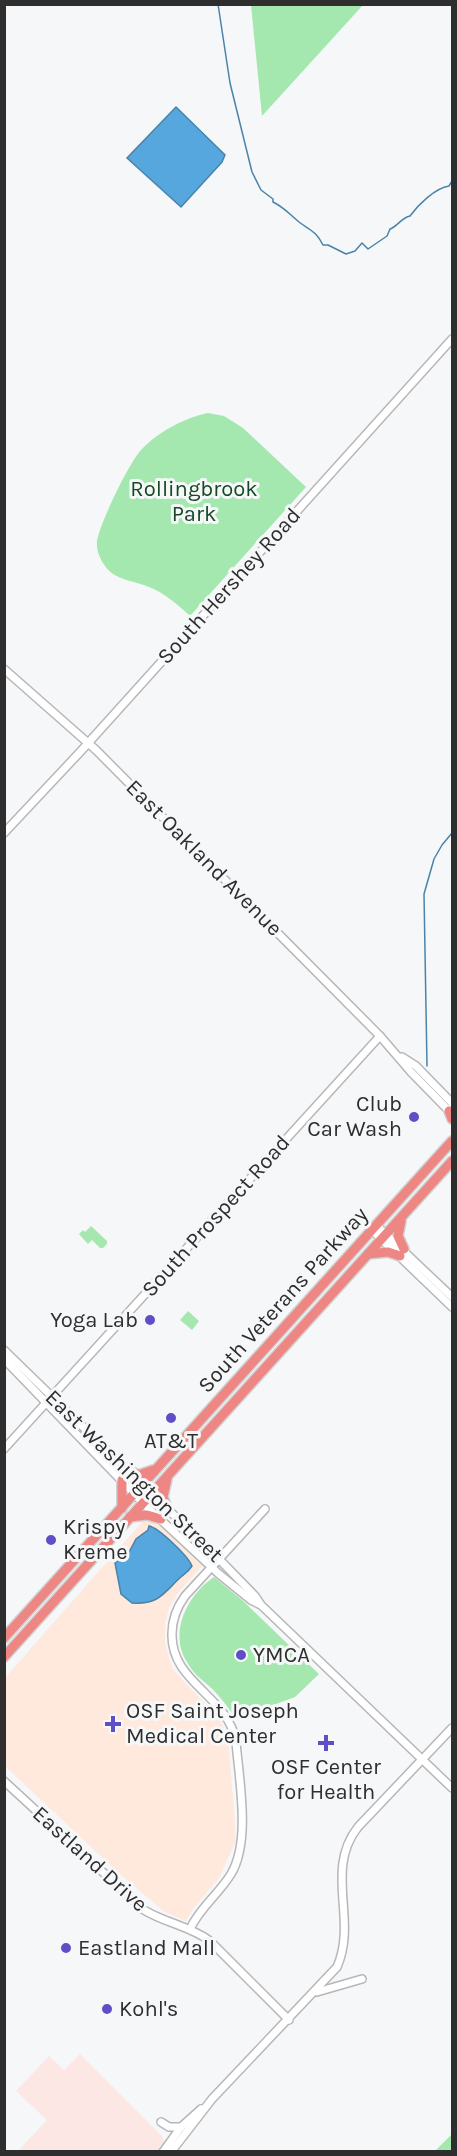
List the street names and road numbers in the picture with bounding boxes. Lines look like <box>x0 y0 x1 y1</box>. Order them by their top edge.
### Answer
street label: South Hershey Road <box>152 502 306 670</box>
street label: East Oakland Avenue <box>120 774 288 942</box>
street label: South Prospect Road <box>136 1130 296 1302</box>
street label: South Veterans Parkway <box>193 1202 373 1398</box>
street label: East Washington Street <box>40 1384 228 1568</box>
street label: Eastland Drive <box>27 1801 153 1917</box>

